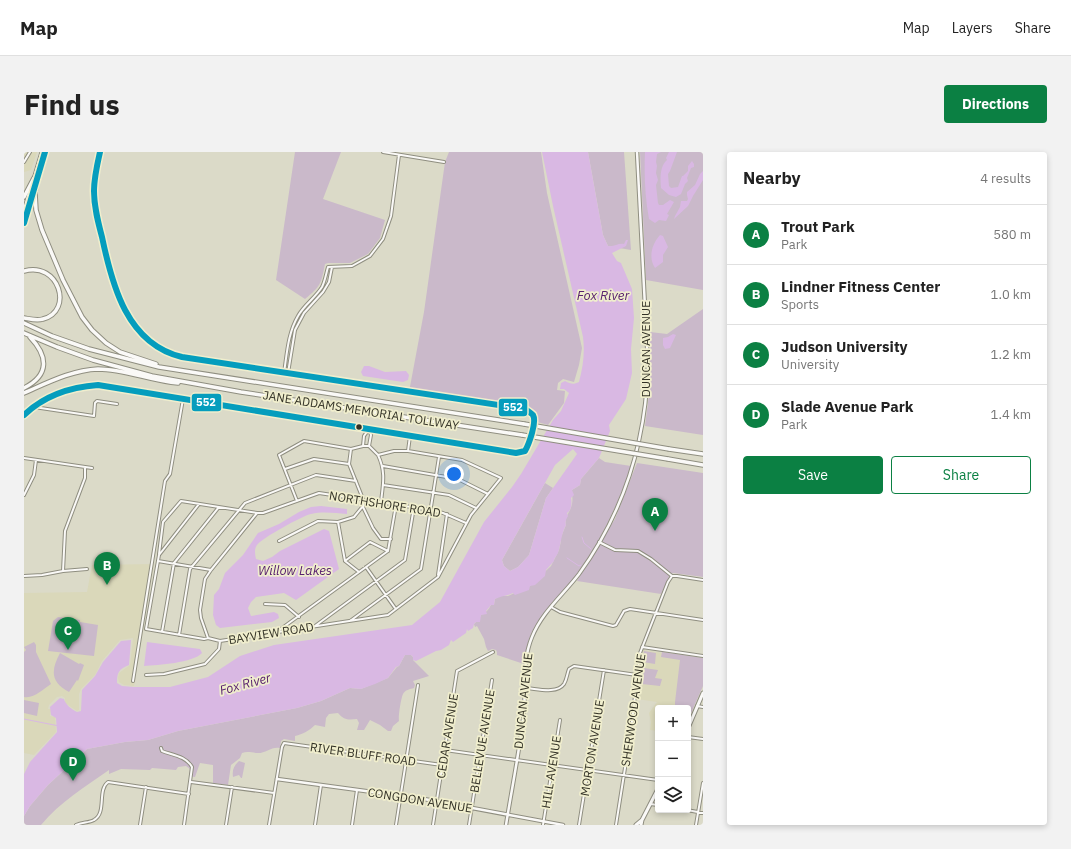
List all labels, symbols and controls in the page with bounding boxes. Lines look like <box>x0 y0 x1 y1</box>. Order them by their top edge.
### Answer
text: Map <box>20 16 58 40</box>
text: Map <box>903 19 930 37</box>
text: Layers <box>952 19 993 37</box>
text: Share <box>1015 19 1051 37</box>
button: Directions <box>944 85 1047 123</box>
text: Find us <box>24 86 120 123</box>
text: Nearby <box>743 167 801 189</box>
text: 4 results <box>980 170 1031 187</box>
text: Trout Park <box>781 217 855 236</box>
text: A <box>752 226 760 243</box>
text: 580 m <box>993 226 1031 243</box>
text: Park <box>781 236 807 253</box>
text: Lindner Fitness Center <box>781 277 940 296</box>
text: B <box>752 286 760 303</box>
text: 1.0 km <box>991 286 1031 303</box>
water label: Fox River <box>577 287 630 304</box>
text: Sports <box>781 296 819 313</box>
street label: DUNCAN AVENUE <box>638 301 653 397</box>
text: Judson University <box>781 337 908 356</box>
text: C <box>752 346 760 363</box>
text: 1.2 km <box>991 346 1031 363</box>
text: University <box>781 356 839 373</box>
street label: JANE ADDAMS MEMORIAL TOLLWAY <box>262 387 460 433</box>
line badge: 552 <box>191 393 222 412</box>
text: 552 <box>196 395 216 409</box>
text: Slade Avenue Park <box>781 397 913 416</box>
line badge: 552 <box>498 398 528 417</box>
text: 552 <box>503 400 523 414</box>
text: D <box>751 406 761 423</box>
text: 1.4 km <box>991 406 1031 423</box>
text: Park <box>781 416 807 433</box>
unlabelled marker <box>354 422 364 432</box>
button: Save <box>743 456 883 494</box>
button: Share <box>891 456 1031 494</box>
your location <box>444 464 464 484</box>
street label: NORTHSHORE ROAD <box>328 488 442 520</box>
pin: A <box>642 498 668 531</box>
pin: B <box>94 552 120 585</box>
water label: Willow Lakes <box>258 562 332 579</box>
pin: C <box>55 617 81 650</box>
street label: BAYVIEW ROAD <box>227 619 315 647</box>
street label: DUNCAN AVENUE <box>511 652 535 750</box>
street label: SHERWOOD AVENUE <box>618 653 648 767</box>
water label: Fox River <box>218 669 274 699</box>
street label: BELLEVUE AVENUE <box>466 688 498 794</box>
street label: CEDAR AVENUE <box>433 693 461 779</box>
street label: MORTON AVENUE <box>577 699 607 797</box>
map controls <box>655 705 691 813</box>
button: + <box>655 705 691 741</box>
street label: HILL AVENUE <box>538 735 564 809</box>
street label: RIVER BLUFF ROAD <box>309 739 417 769</box>
button: − <box>655 741 691 777</box>
pin: D <box>60 748 86 781</box>
button: layers <box>655 777 691 813</box>
street label: CONGDON AVENUE <box>367 784 473 816</box>

